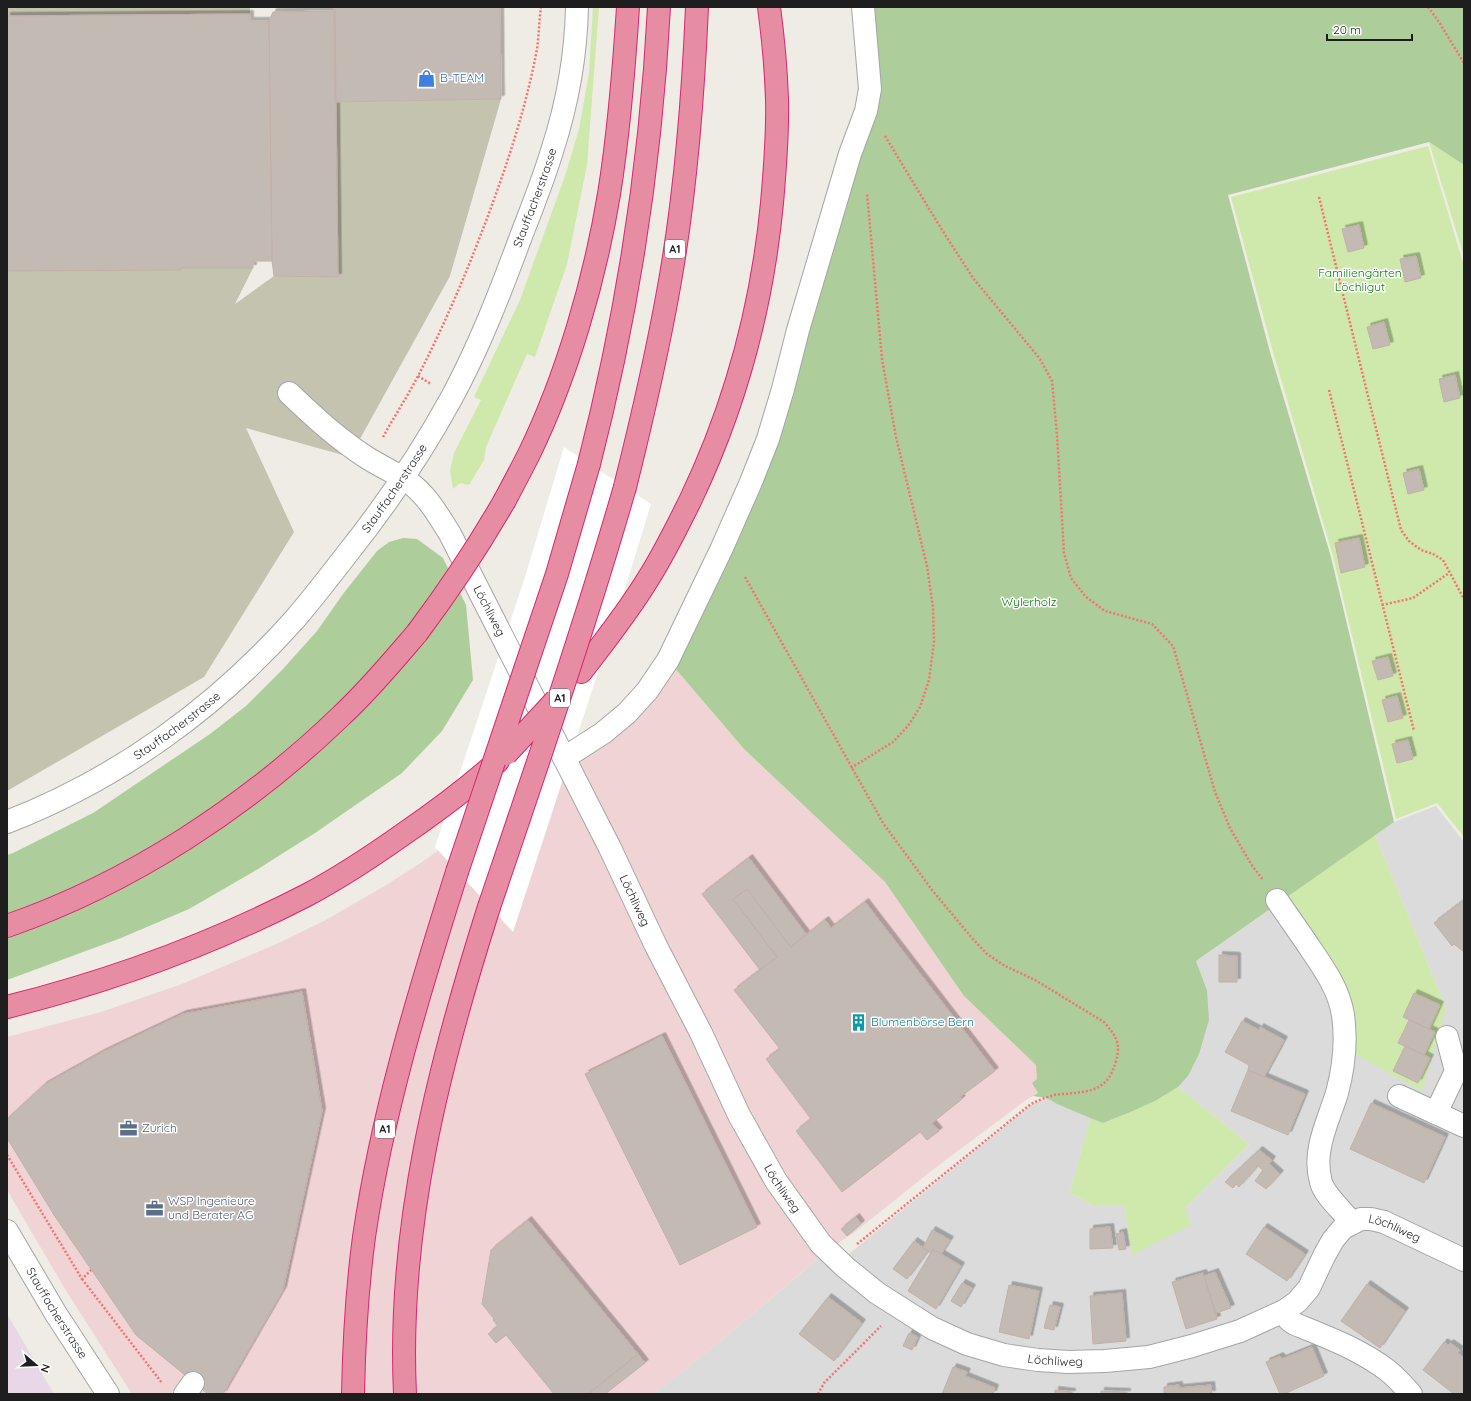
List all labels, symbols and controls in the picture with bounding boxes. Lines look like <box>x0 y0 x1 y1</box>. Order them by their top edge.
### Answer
scale bar <box>1327 16 1412 42</box>
text: 20 m <box>1333 22 1361 37</box>
shop icon: B-TEAM <box>417 68 437 88</box>
place label: B-TEAM <box>440 70 484 85</box>
street label: Stauffacherstrasse <box>510 146 560 249</box>
road number: A1 <box>665 240 685 258</box>
park label: Familiengärten Löchligut <box>1318 265 1402 294</box>
street label: Stauffacherstrasse <box>358 441 430 536</box>
street label: Löchliweg <box>470 583 509 639</box>
park label: Wylerholz <box>1001 594 1057 609</box>
street label: Stauffacherstrasse <box>130 688 223 763</box>
road number: A1 <box>550 689 570 707</box>
street label: Löchliweg <box>617 872 654 928</box>
building icon: Blumenbörse Bern <box>848 1012 868 1032</box>
place label: Blumenbörse Bern <box>871 1014 974 1029</box>
office icon: Zurich <box>119 1118 139 1138</box>
place label: Zurich <box>142 1120 177 1135</box>
road number: A1 <box>375 1120 395 1138</box>
street label: Löchliweg <box>761 1161 804 1215</box>
place label: WSP Ingenieure und Berater AG <box>168 1193 255 1222</box>
office icon: WSP Ingenieure und Berater AG <box>145 1198 165 1218</box>
street label: Löchliweg <box>1367 1211 1423 1245</box>
street label: Stauffacherstrasse <box>23 1265 91 1362</box>
north arrow <box>16 1345 56 1385</box>
street label: Löchliweg <box>1027 1351 1083 1369</box>
text: N <box>38 1362 53 1374</box>

